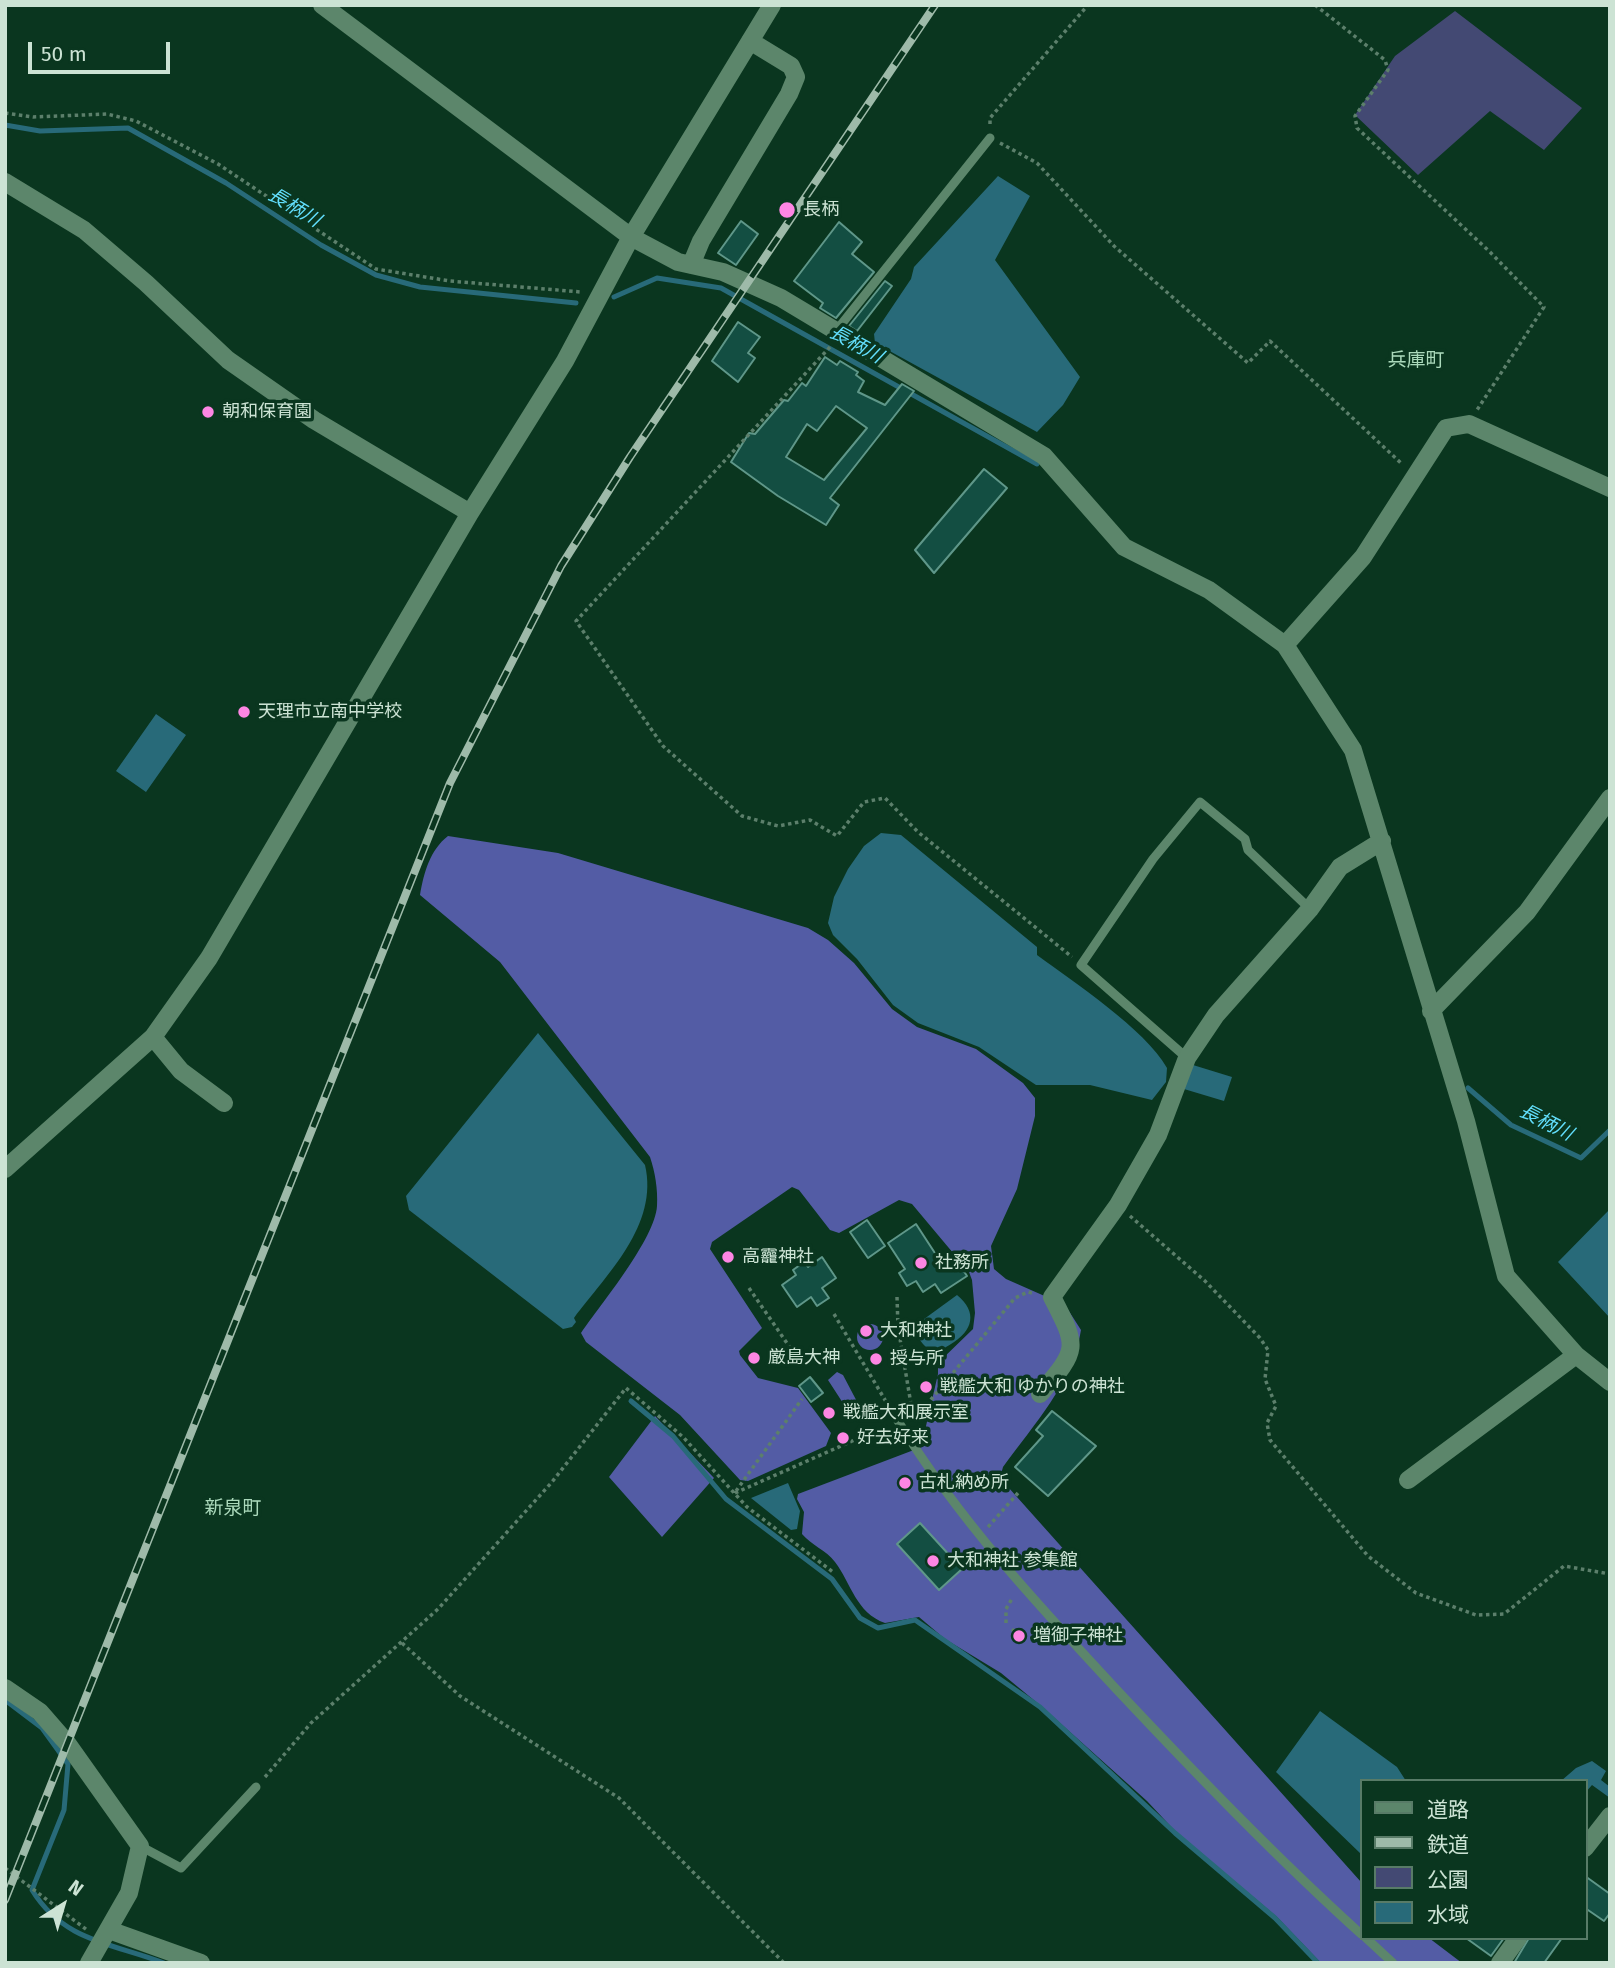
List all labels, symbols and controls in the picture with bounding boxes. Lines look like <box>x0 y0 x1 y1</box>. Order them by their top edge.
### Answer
scale bar <box>32 28 173 72</box>
text: 50 m <box>41 41 87 67</box>
water label: 長柄川 <box>264 184 324 232</box>
place label: 長柄 <box>803 199 839 221</box>
marker: 長柄 <box>777 200 797 220</box>
water label: 長柄川 <box>826 321 886 369</box>
district label: 兵庫町 <box>1388 350 1444 372</box>
place label: 朝和保育園 <box>222 401 312 423</box>
marker: 朝和保育園 <box>200 404 216 420</box>
place label: 天理市立南中学校 <box>258 701 402 723</box>
marker: 天理市立南中学校 <box>236 704 252 720</box>
water label: 長柄川 <box>1515 1100 1577 1146</box>
place label: 高龗神社 <box>742 1246 814 1268</box>
marker: 高龗神社 <box>720 1249 736 1265</box>
place label: 社務所 <box>935 1252 989 1274</box>
marker: 社務所 <box>913 1255 929 1271</box>
place label: 大和神社 <box>880 1320 952 1342</box>
marker: 大和神社 <box>858 1323 874 1339</box>
place label: 厳島大神 <box>768 1347 840 1369</box>
place label: 授与所 <box>890 1348 944 1370</box>
marker: 厳島大神 <box>746 1350 762 1366</box>
marker: 授与所 <box>868 1351 884 1367</box>
place label: 戦艦大和 ゆかりの神社 <box>940 1376 1125 1398</box>
marker: 戦艦大和 ゆかりの神社 <box>918 1379 934 1395</box>
place label: 戦艦大和展示室 <box>843 1402 969 1424</box>
marker: 戦艦大和展示室 <box>821 1405 837 1421</box>
place label: 好去好来 <box>857 1427 929 1449</box>
marker: 好去好来 <box>835 1430 851 1446</box>
place label: 古札納め所 <box>919 1472 1009 1494</box>
marker: 古札納め所 <box>897 1475 913 1491</box>
district label: 新泉町 <box>205 1498 261 1520</box>
place label: 大和神社 参集館 <box>947 1550 1078 1572</box>
marker: 大和神社 参集館 <box>925 1553 941 1569</box>
place label: 増御子神社 <box>1033 1625 1123 1647</box>
marker: 増御子神社 <box>1011 1628 1027 1644</box>
legend <box>1360 1779 1587 1940</box>
text: 道路 <box>1427 1797 1469 1823</box>
text: 鉄道 <box>1427 1832 1469 1858</box>
text: 公園 <box>1427 1867 1469 1893</box>
north arrow <box>28 1870 98 1940</box>
text: N <box>64 1875 88 1901</box>
text: 水域 <box>1427 1902 1469 1928</box>

